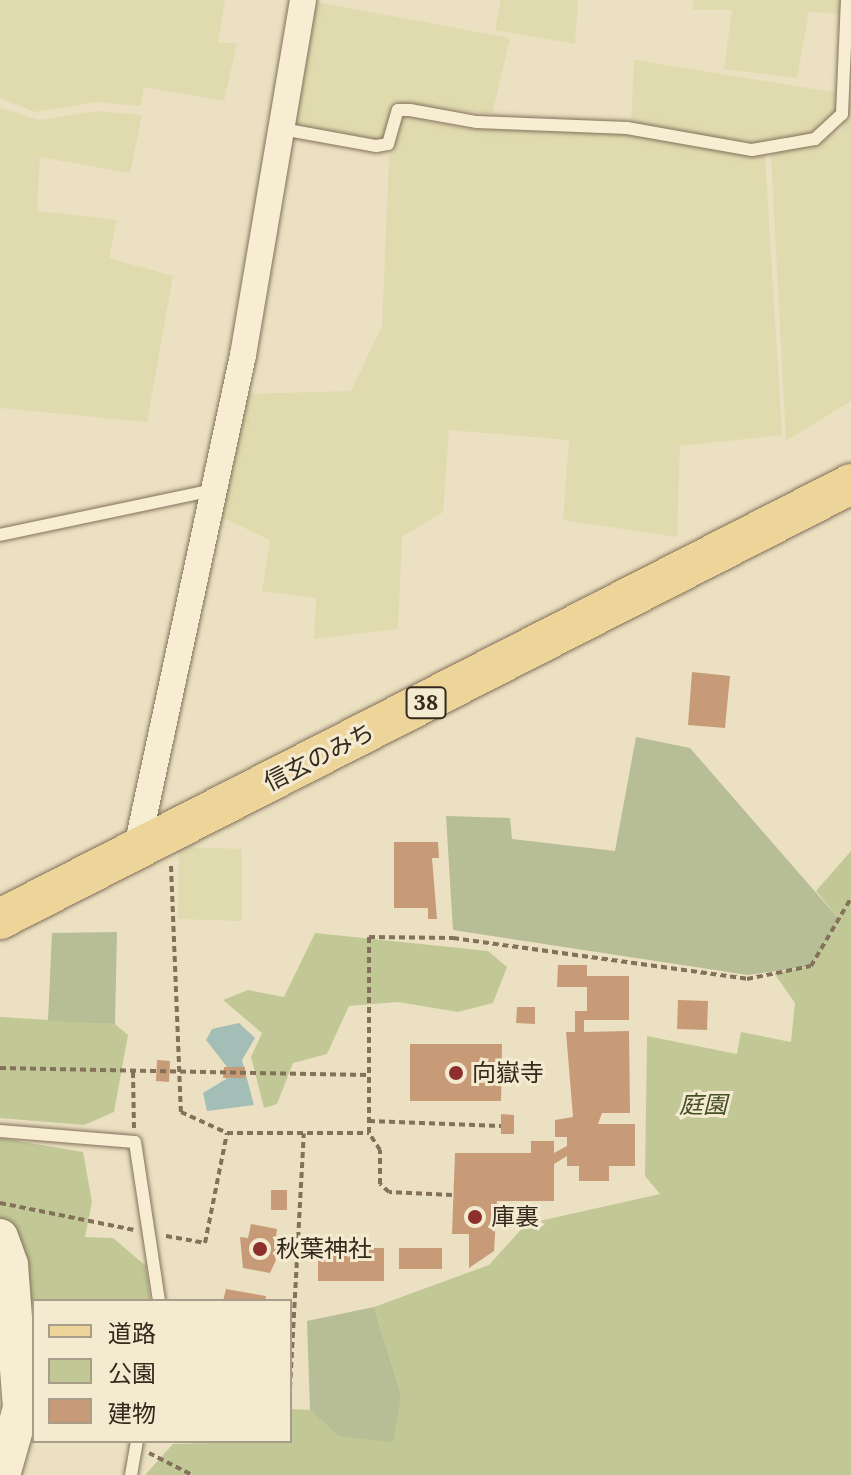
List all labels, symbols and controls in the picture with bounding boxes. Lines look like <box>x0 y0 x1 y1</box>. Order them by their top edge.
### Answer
road number: 38 <box>404 685 448 721</box>
street label: 信玄のみち <box>259 717 379 797</box>
place label: 向嶽寺 <box>472 1059 544 1087</box>
marker: 向嶽寺 <box>447 1064 465 1082</box>
park label: 庭園 <box>679 1091 727 1119</box>
place label: 庫裏 <box>491 1203 539 1231</box>
marker: 庫裏 <box>466 1208 484 1226</box>
place label: 秋葉神社 <box>276 1235 372 1263</box>
marker: 秋葉神社 <box>251 1240 269 1258</box>
legend <box>32 1299 292 1443</box>
text: 道路 <box>108 1318 156 1349</box>
text: 公園 <box>108 1358 156 1389</box>
text: 建物 <box>108 1398 156 1429</box>

